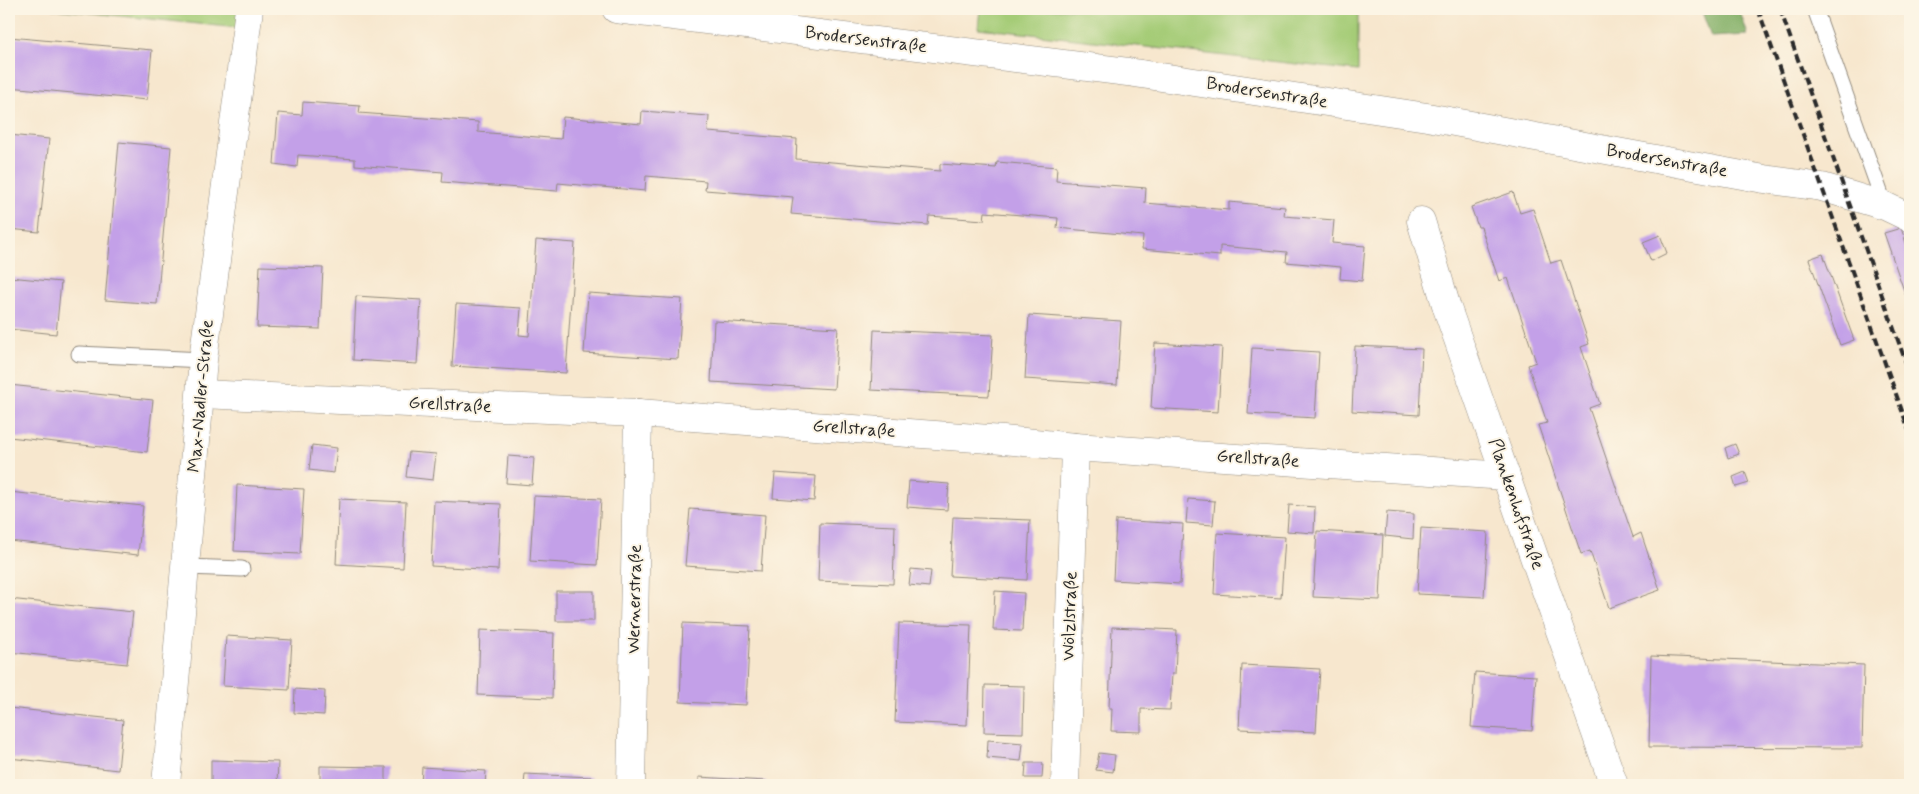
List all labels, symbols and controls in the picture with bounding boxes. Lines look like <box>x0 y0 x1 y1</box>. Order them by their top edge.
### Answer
street label: Brodersenstraße <box>804 21 928 59</box>
street label: Brodersenstraße <box>1205 72 1330 114</box>
street label: Brodersenstraße <box>1605 139 1730 183</box>
street label: Max-Nadler-Straße <box>182 318 220 474</box>
street label: Grellstraße <box>408 391 492 419</box>
street label: Grellstraße <box>812 414 896 444</box>
street label: Plankenhofstraße <box>1482 435 1550 573</box>
street label: Grellstraße <box>1216 444 1300 474</box>
street label: Wernerstraße <box>622 544 648 654</box>
street label: Wölzlstraße <box>1056 571 1084 661</box>

